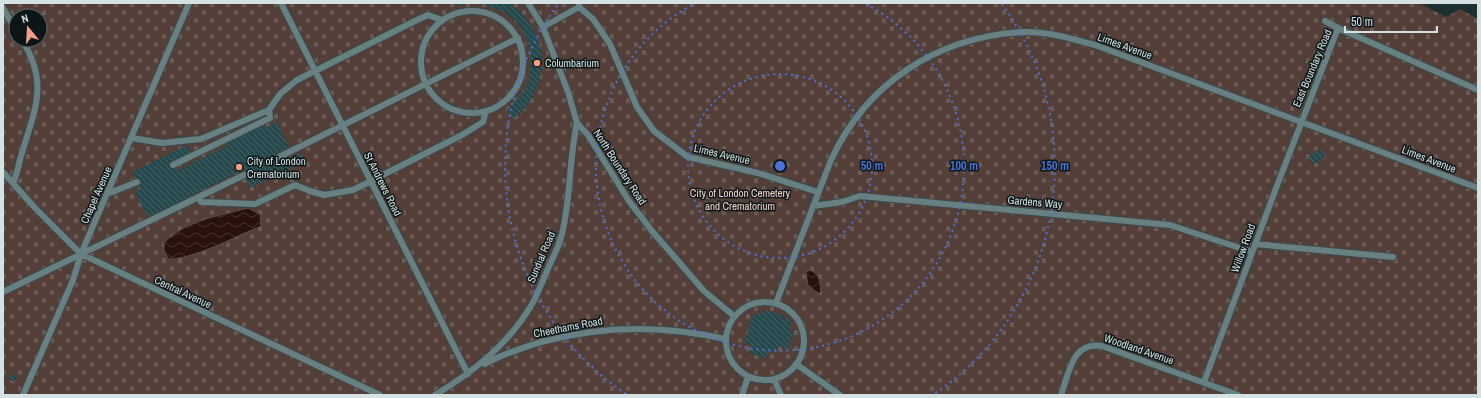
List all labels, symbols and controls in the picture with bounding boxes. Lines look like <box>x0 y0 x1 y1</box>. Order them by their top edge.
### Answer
north arrow <box>8 8 48 48</box>
scale bar <box>1345 8 1437 34</box>
text: N <box>20 11 30 26</box>
text: 50 m <box>1351 14 1373 30</box>
street label: East Boundary Road <box>1289 27 1335 109</box>
street label: Limes Avenue <box>1096 30 1154 62</box>
place label: Columbarium <box>545 56 599 70</box>
marker: Columbarium <box>532 58 542 68</box>
street label: North Boundary Road <box>590 127 650 207</box>
street label: Limes Avenue <box>693 141 751 167</box>
street label: Limes Avenue <box>1400 142 1458 176</box>
street label: St Andrews Road <box>361 150 405 218</box>
place label: City of London Crematorium <box>247 154 306 181</box>
text: 50 m <box>861 158 883 174</box>
text: 100 m <box>950 158 978 174</box>
text: 150 m <box>1041 158 1069 174</box>
centre of rings <box>773 159 787 173</box>
marker: City of London Crematorium <box>234 162 244 172</box>
street label: Chapel Avenue <box>77 164 115 226</box>
park label: City of London Cemetery and Crematorium <box>690 186 791 213</box>
street label: Gardens Way <box>1007 193 1063 211</box>
street label: Willow Road <box>1228 222 1258 274</box>
street label: Sundial Road <box>524 229 558 285</box>
street label: Central Avenue <box>152 273 214 311</box>
street label: Cheethams Road <box>532 313 604 341</box>
street label: Woodland Avenue <box>1102 331 1176 367</box>

